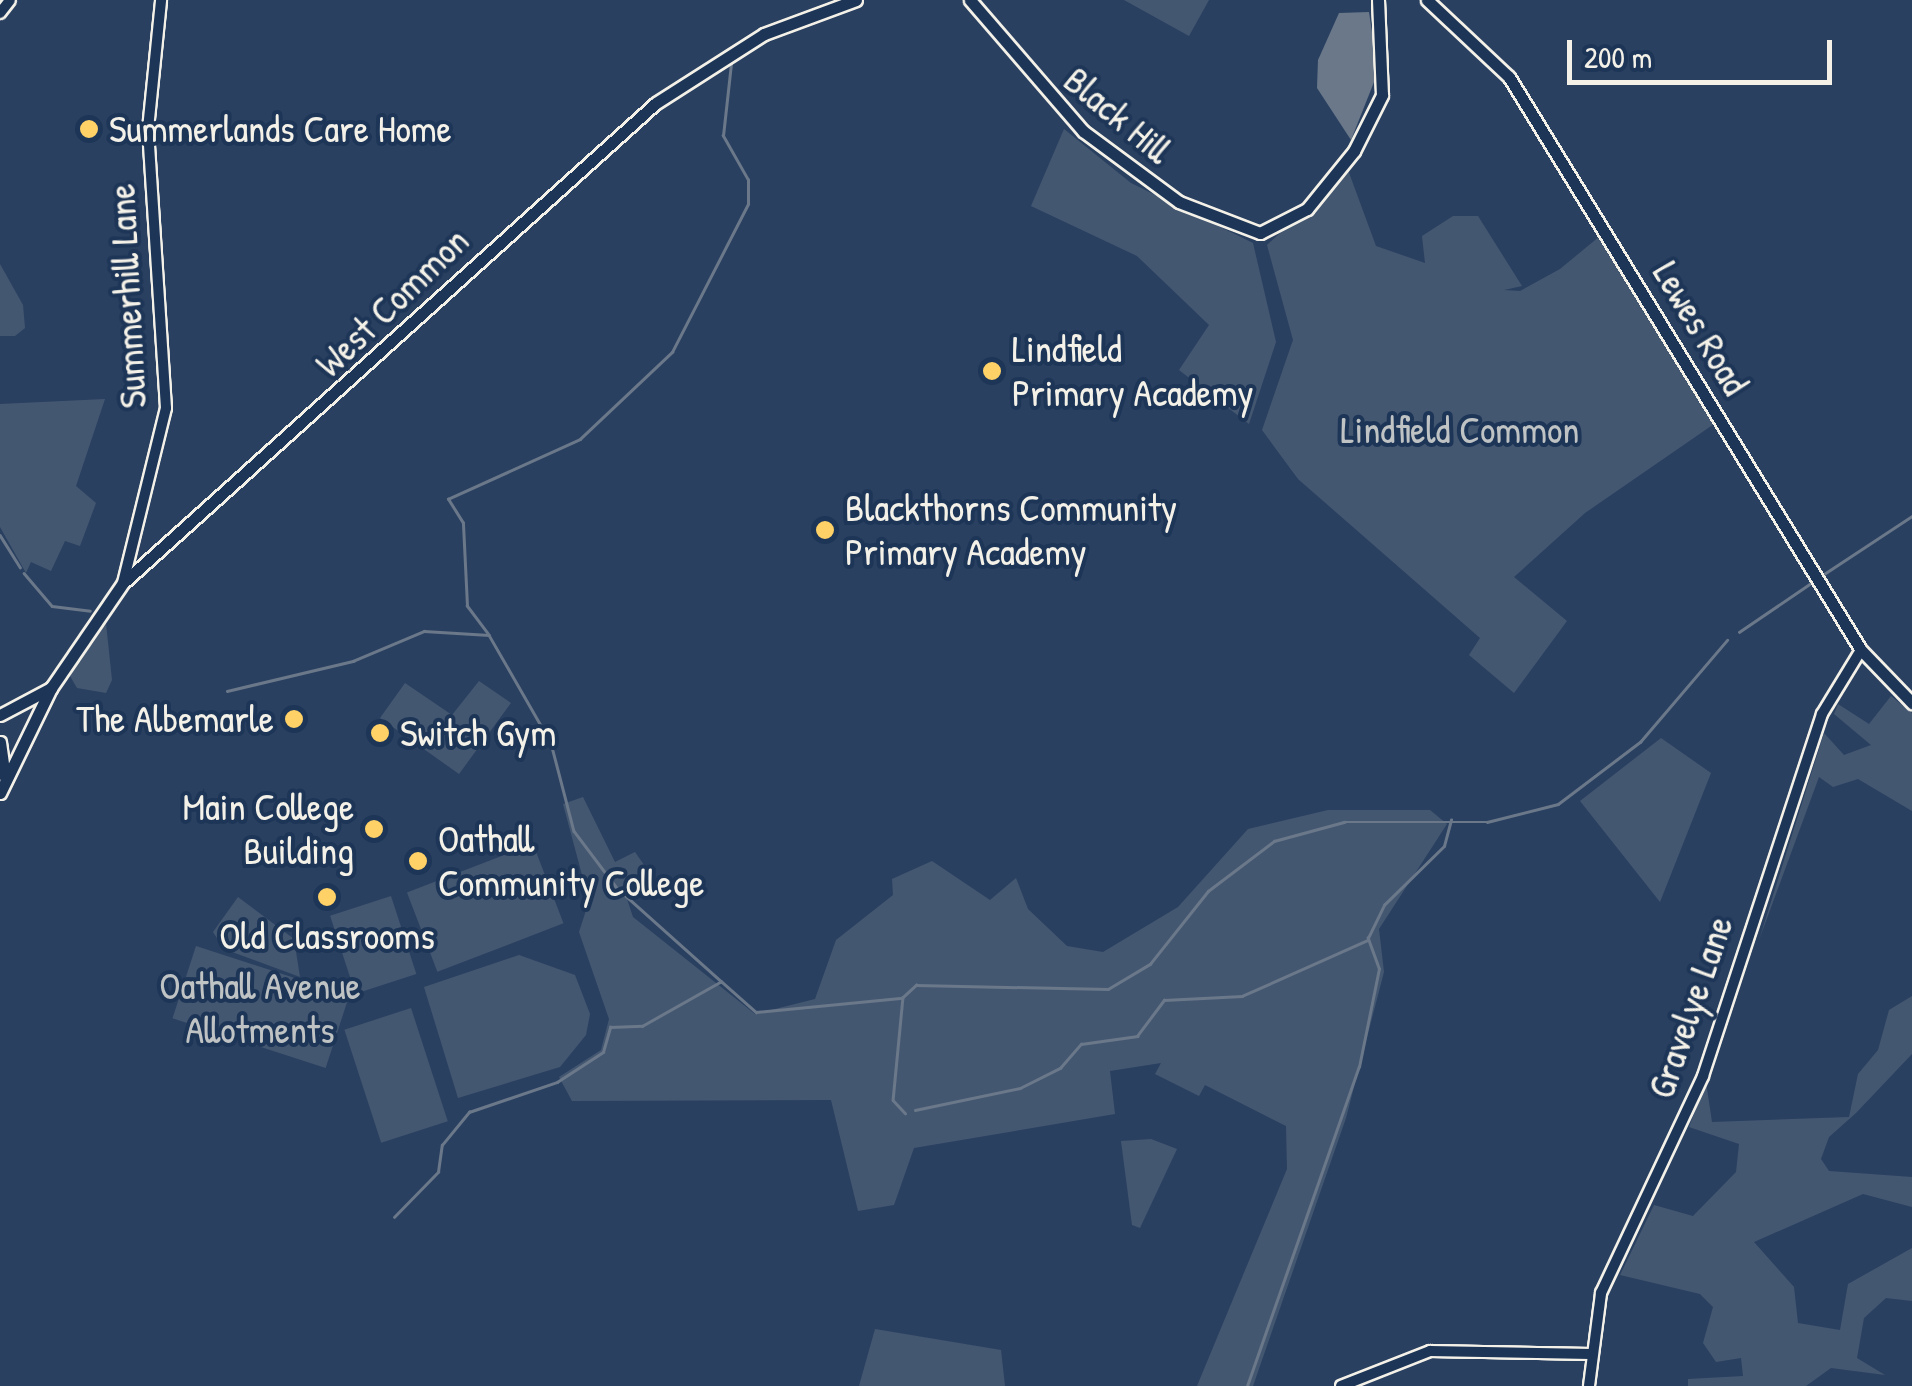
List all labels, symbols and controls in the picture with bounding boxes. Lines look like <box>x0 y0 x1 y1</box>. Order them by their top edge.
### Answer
scale bar <box>1572 20 1837 82</box>
text: 200 m <box>1584 37 1652 77</box>
street label: Black Hill <box>1055 57 1181 173</box>
place label: Summerlands Care Home <box>109 106 452 152</box>
marker: Summerlands Care Home <box>78 118 100 140</box>
street label: Summerhill Lane <box>98 182 156 410</box>
street label: West Common <box>306 218 478 386</box>
street label: Lewes Road <box>1643 253 1759 403</box>
place label: Lindfield Primary Academy <box>1012 326 1254 416</box>
marker: Lindfield Primary Academy <box>981 360 1003 382</box>
park label: Lindfield Common <box>1341 407 1579 453</box>
place label: Blackthorns Community Primary Academy <box>845 485 1177 574</box>
marker: Blackthorns Community Primary Academy <box>814 519 836 541</box>
place label: The Albemarle <box>76 696 274 742</box>
marker: The Albemarle <box>283 708 305 730</box>
place label: Switch Gym <box>400 710 556 756</box>
marker: Switch Gym <box>369 722 391 744</box>
place label: Main College Building <box>182 784 354 874</box>
place label: Oathall Community College <box>438 816 704 906</box>
marker: Main College Building <box>363 818 385 840</box>
marker: Oathall Community College <box>407 850 429 872</box>
marker: Old Classrooms <box>316 886 338 908</box>
street label: Gravelye Lane <box>1638 910 1742 1104</box>
place label: Old Classrooms <box>219 913 435 959</box>
park label: Oathall Avenue Allotments <box>159 963 361 1052</box>

